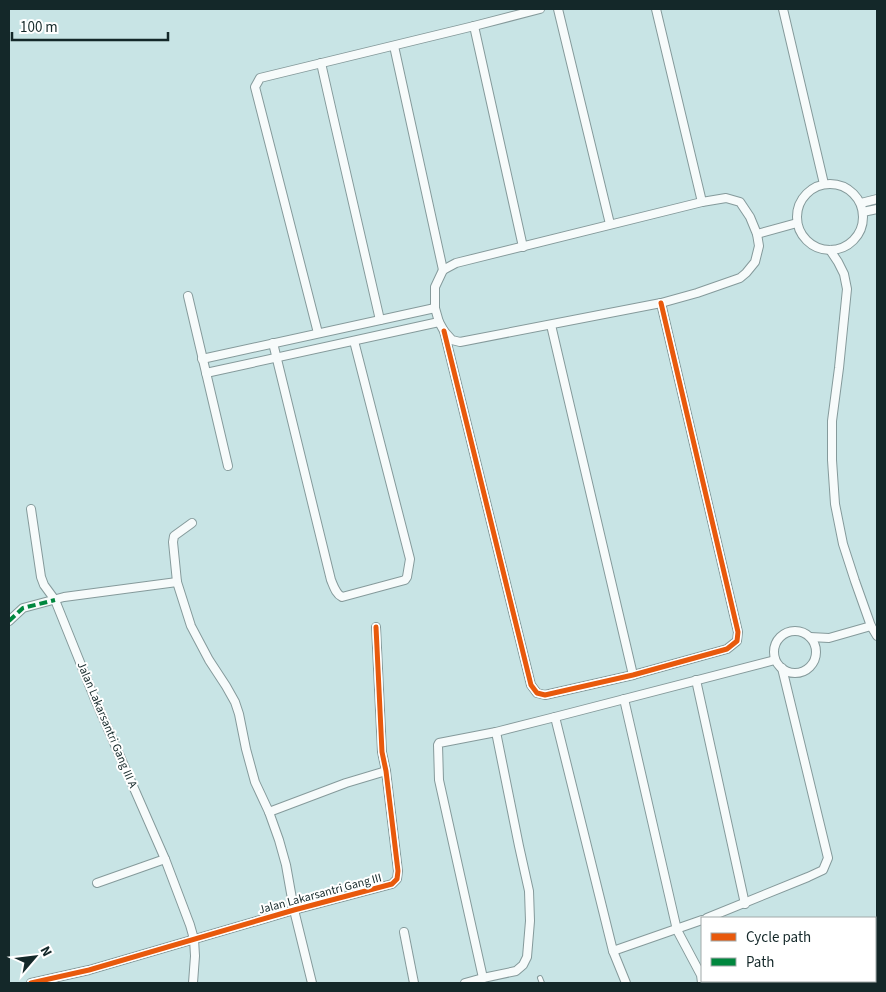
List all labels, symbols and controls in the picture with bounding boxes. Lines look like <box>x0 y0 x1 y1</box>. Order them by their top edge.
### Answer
scale bar <box>12 10 169 42</box>
text: 100 m <box>20 17 58 38</box>
street label: Jalan Lakarsantri Gang III A <box>73 659 142 791</box>
street label: Jalan Lakarsantri Gang III <box>257 869 383 919</box>
legend <box>701 917 876 982</box>
text: Cycle path <box>746 927 811 948</box>
north arrow <box>10 932 60 982</box>
text: N <box>35 943 57 960</box>
text: Path <box>746 952 774 973</box>

